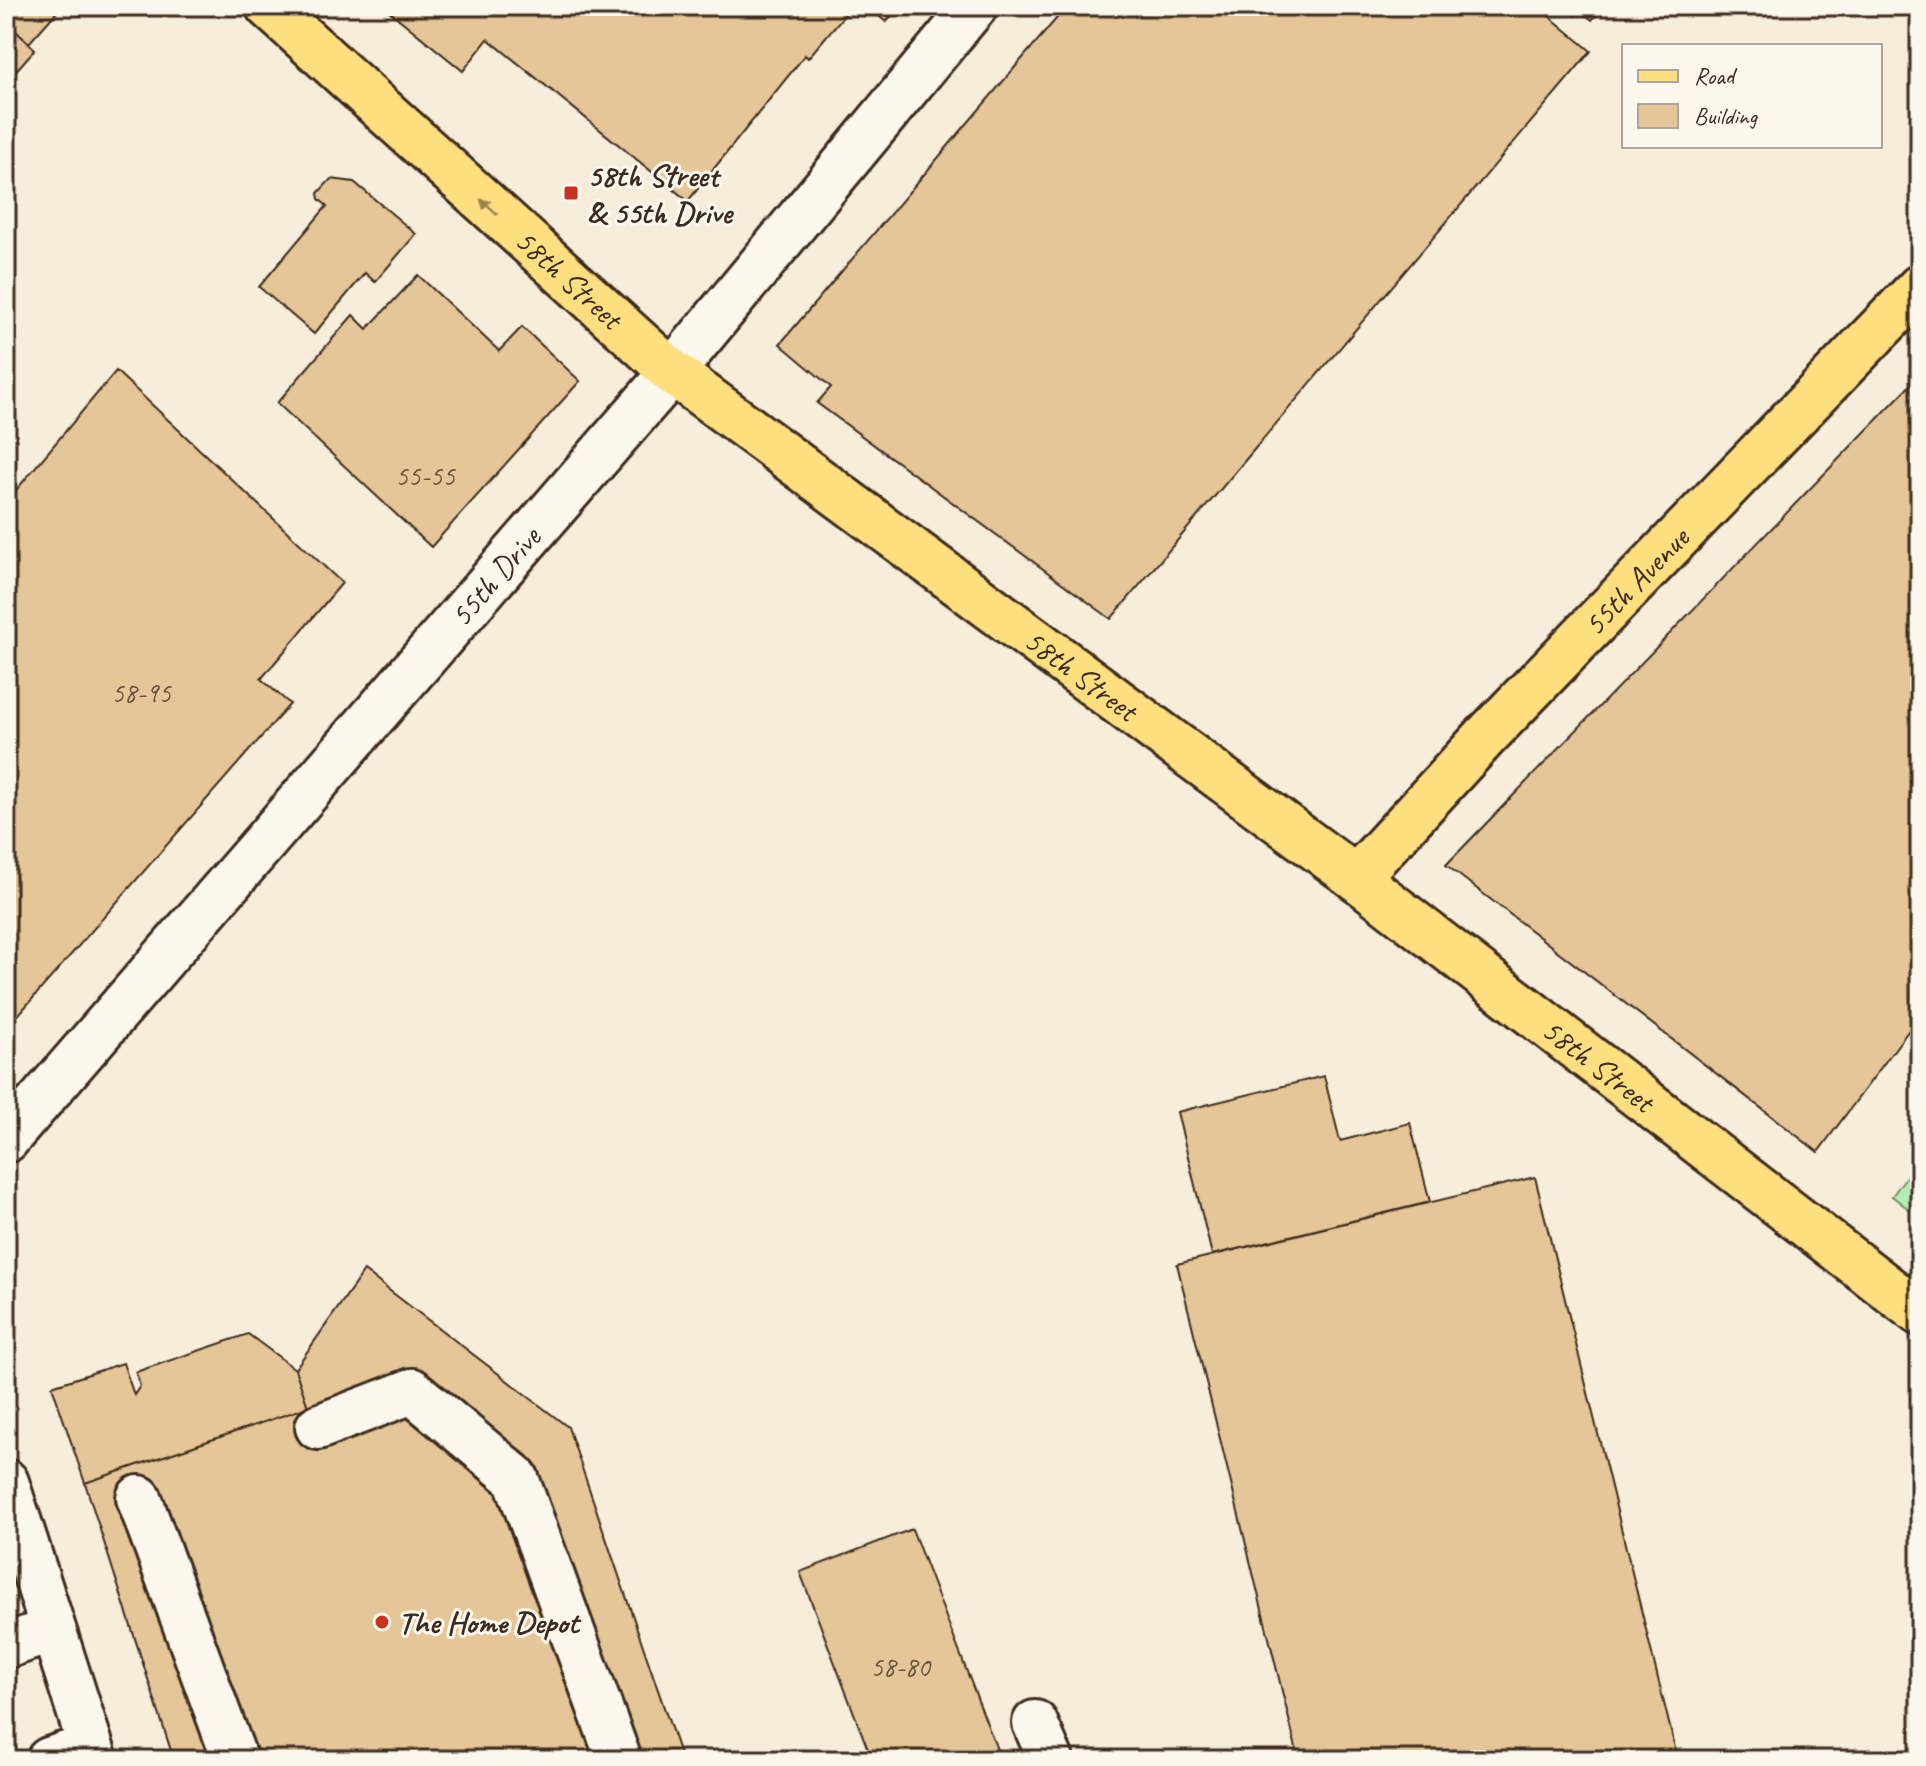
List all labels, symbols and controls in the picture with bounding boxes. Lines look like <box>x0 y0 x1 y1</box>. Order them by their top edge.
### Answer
legend <box>1622 44 1882 148</box>
text: Road <box>1694 61 1738 91</box>
text: Building <box>1694 101 1759 131</box>
place label: 58th Street & 55th Drive <box>587 155 734 233</box>
marker: 58th Street & 55th Drive <box>562 184 580 202</box>
one-way arrow <box>480 199 500 216</box>
street label: 58th Street <box>506 220 633 340</box>
house number: 55-55 <box>395 458 456 493</box>
street label: 55th Drive <box>441 516 551 635</box>
street label: 55th Avenue <box>1574 517 1700 644</box>
street label: 58th Street <box>1016 620 1148 732</box>
house number: 58-95 <box>111 675 172 710</box>
street label: 58th Street <box>1534 1009 1665 1124</box>
place label: The Home Depot <box>398 1602 582 1643</box>
marker: The Home Depot <box>373 1613 391 1631</box>
house number: 58-80 <box>870 1649 932 1684</box>

